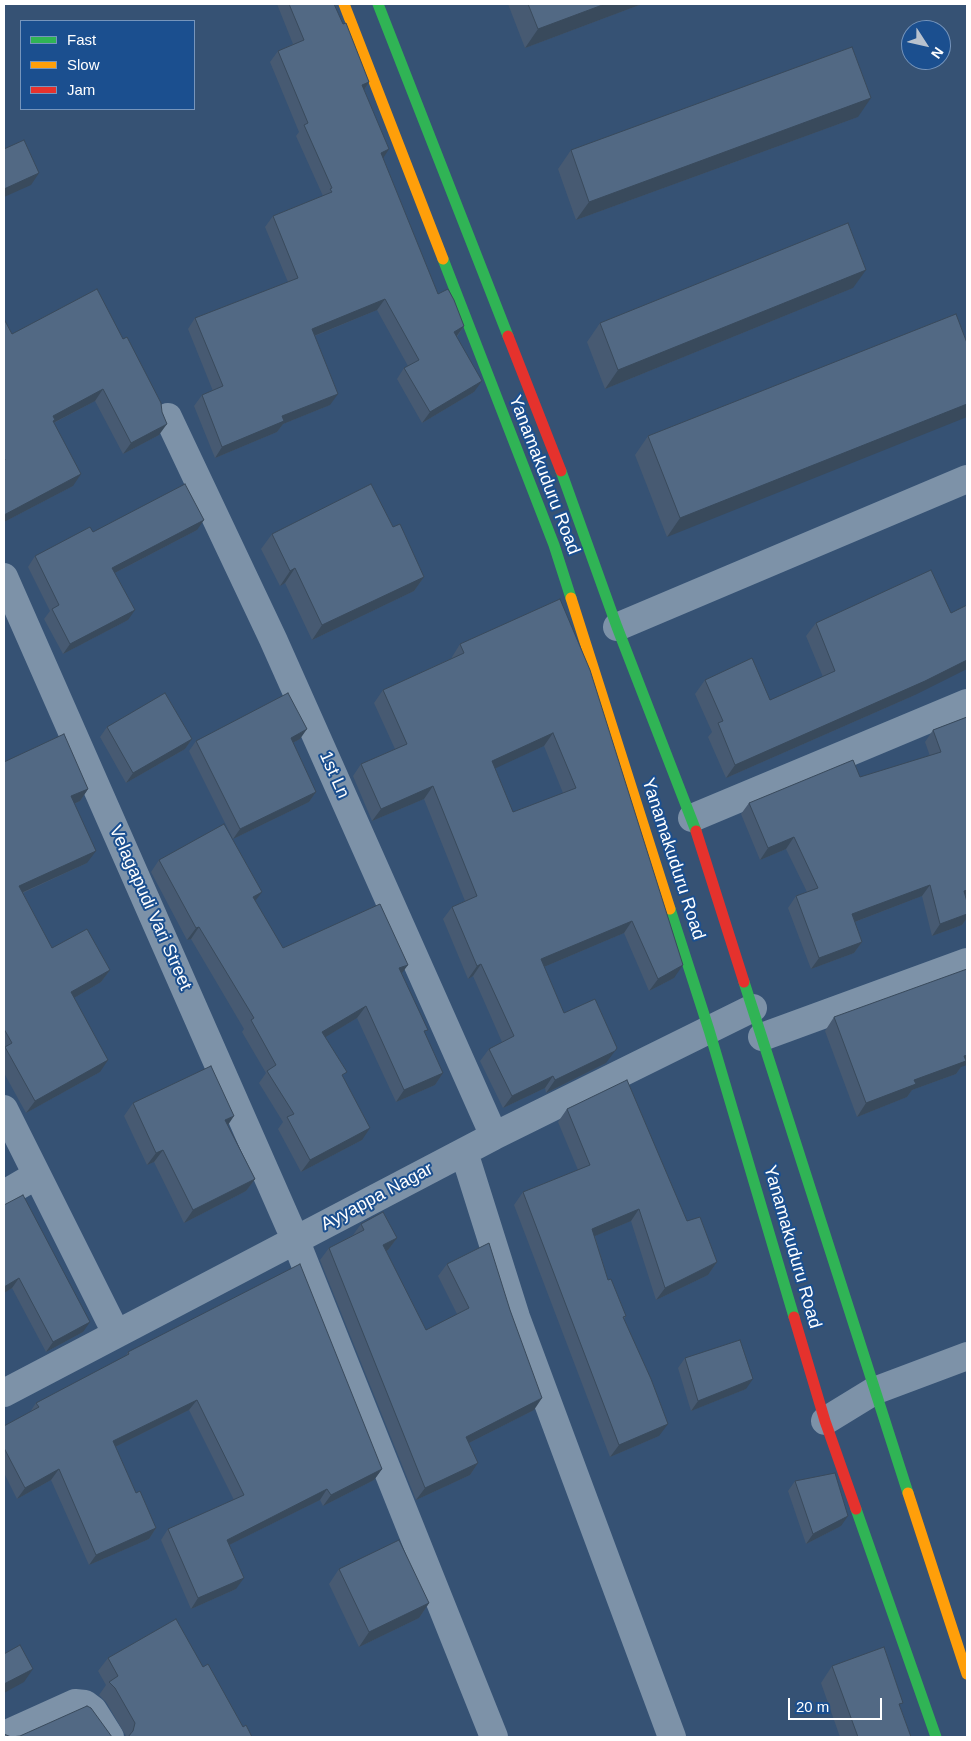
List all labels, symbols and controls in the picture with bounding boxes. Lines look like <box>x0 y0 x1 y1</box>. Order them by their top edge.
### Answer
legend <box>20 20 195 110</box>
north arrow <box>901 20 951 70</box>
text: Fast <box>67 31 96 48</box>
text: N <box>928 44 947 62</box>
text: Slow <box>67 56 100 73</box>
text: Jam <box>67 81 95 98</box>
street label: Yanamakuduru Road <box>504 392 584 558</box>
street label: 1st Ln <box>314 748 354 802</box>
street label: Yanamakuduru Road <box>637 775 709 943</box>
street label: Velagapudi Vari Street <box>104 822 196 994</box>
street label: Ayyappa Nagar <box>317 1158 437 1236</box>
street label: Yanamakuduru Road <box>758 1163 826 1331</box>
scale bar <box>791 1688 885 1720</box>
text: 20 m <box>796 1698 829 1715</box>

